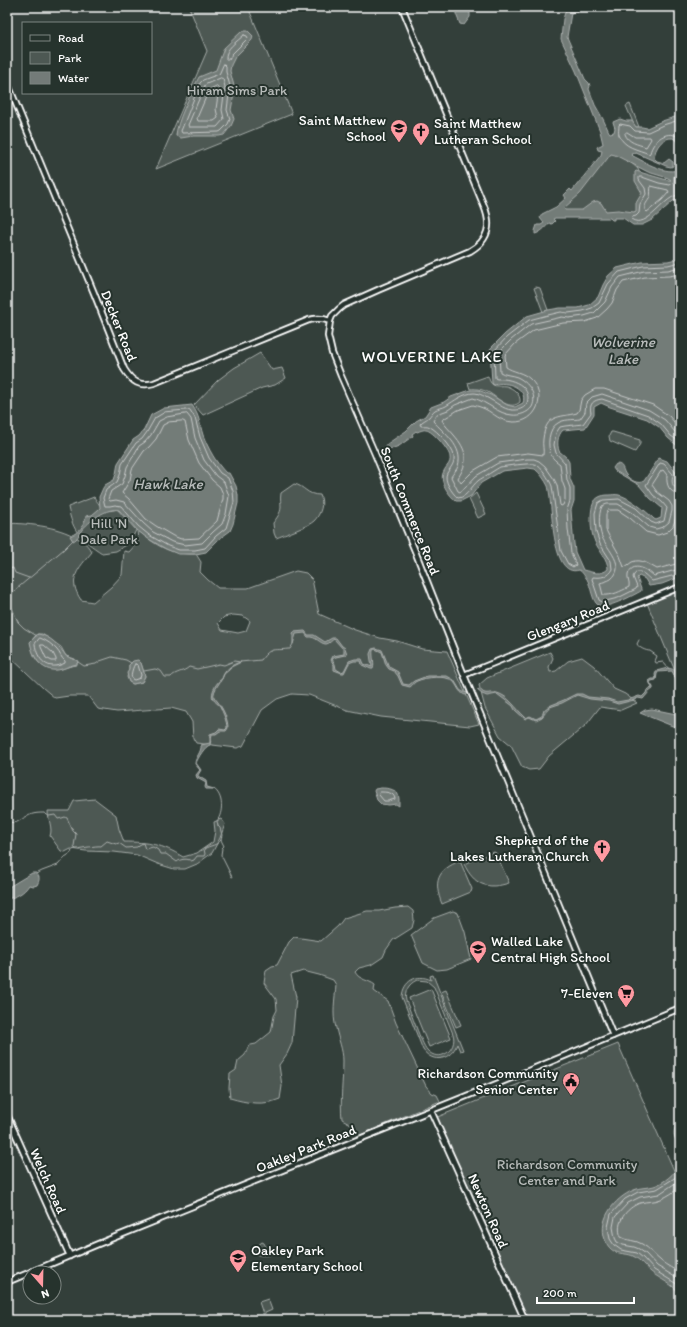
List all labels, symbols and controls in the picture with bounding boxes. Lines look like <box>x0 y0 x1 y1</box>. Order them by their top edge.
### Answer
legend <box>22 22 152 94</box>
text: Road <box>58 31 84 45</box>
text: Park <box>58 51 82 65</box>
text: Water <box>58 71 89 85</box>
park label: Hiram Sims Park <box>187 82 288 99</box>
place label: Saint Matthew School <box>299 112 386 145</box>
place label: Saint Matthew Lutheran School <box>434 115 532 148</box>
school or university icon: Saint Matthew School <box>389 118 409 143</box>
church icon: Saint Matthew Lutheran School <box>411 121 431 146</box>
street label: Decker Road <box>97 288 141 364</box>
water label: Wolverine Lake <box>591 333 656 368</box>
district label: WOLVERINE LAKE <box>362 347 502 366</box>
street label: South Commerce Road <box>376 444 444 578</box>
water label: Hawk Lake <box>133 475 203 493</box>
park label: Hill 'N Dale Park <box>80 515 139 548</box>
street label: Glengary Road <box>524 597 612 645</box>
place label: Shepherd of the Lakes Lutheran Church <box>450 832 589 865</box>
church icon: Shepherd of the Lakes Lutheran Church <box>592 838 612 863</box>
place label: Walled Lake Central High School <box>491 933 610 966</box>
school or university icon: Walled Lake Central High School <box>468 939 488 964</box>
supermarket icon: 7-Eleven <box>616 983 636 1008</box>
place label: 7-Eleven <box>561 985 613 1002</box>
place label: Richardson Community Senior Center <box>417 1065 559 1098</box>
public building icon: Richardson Community Senior Center <box>561 1071 581 1096</box>
street label: Oakley Park Road <box>253 1121 359 1177</box>
street label: Welch Road <box>26 1146 70 1217</box>
park label: Richardson Community Center and Park <box>497 1156 638 1189</box>
street label: Newton Road <box>464 1171 512 1251</box>
place label: Oakley Park Elementary School <box>251 1242 363 1275</box>
school or university icon: Oakley Park Elementary School <box>228 1248 248 1273</box>
north arrow <box>22 1265 62 1305</box>
scale bar <box>537 1279 634 1305</box>
text: 200 m <box>543 1286 577 1300</box>
text: N <box>40 1287 51 1301</box>

